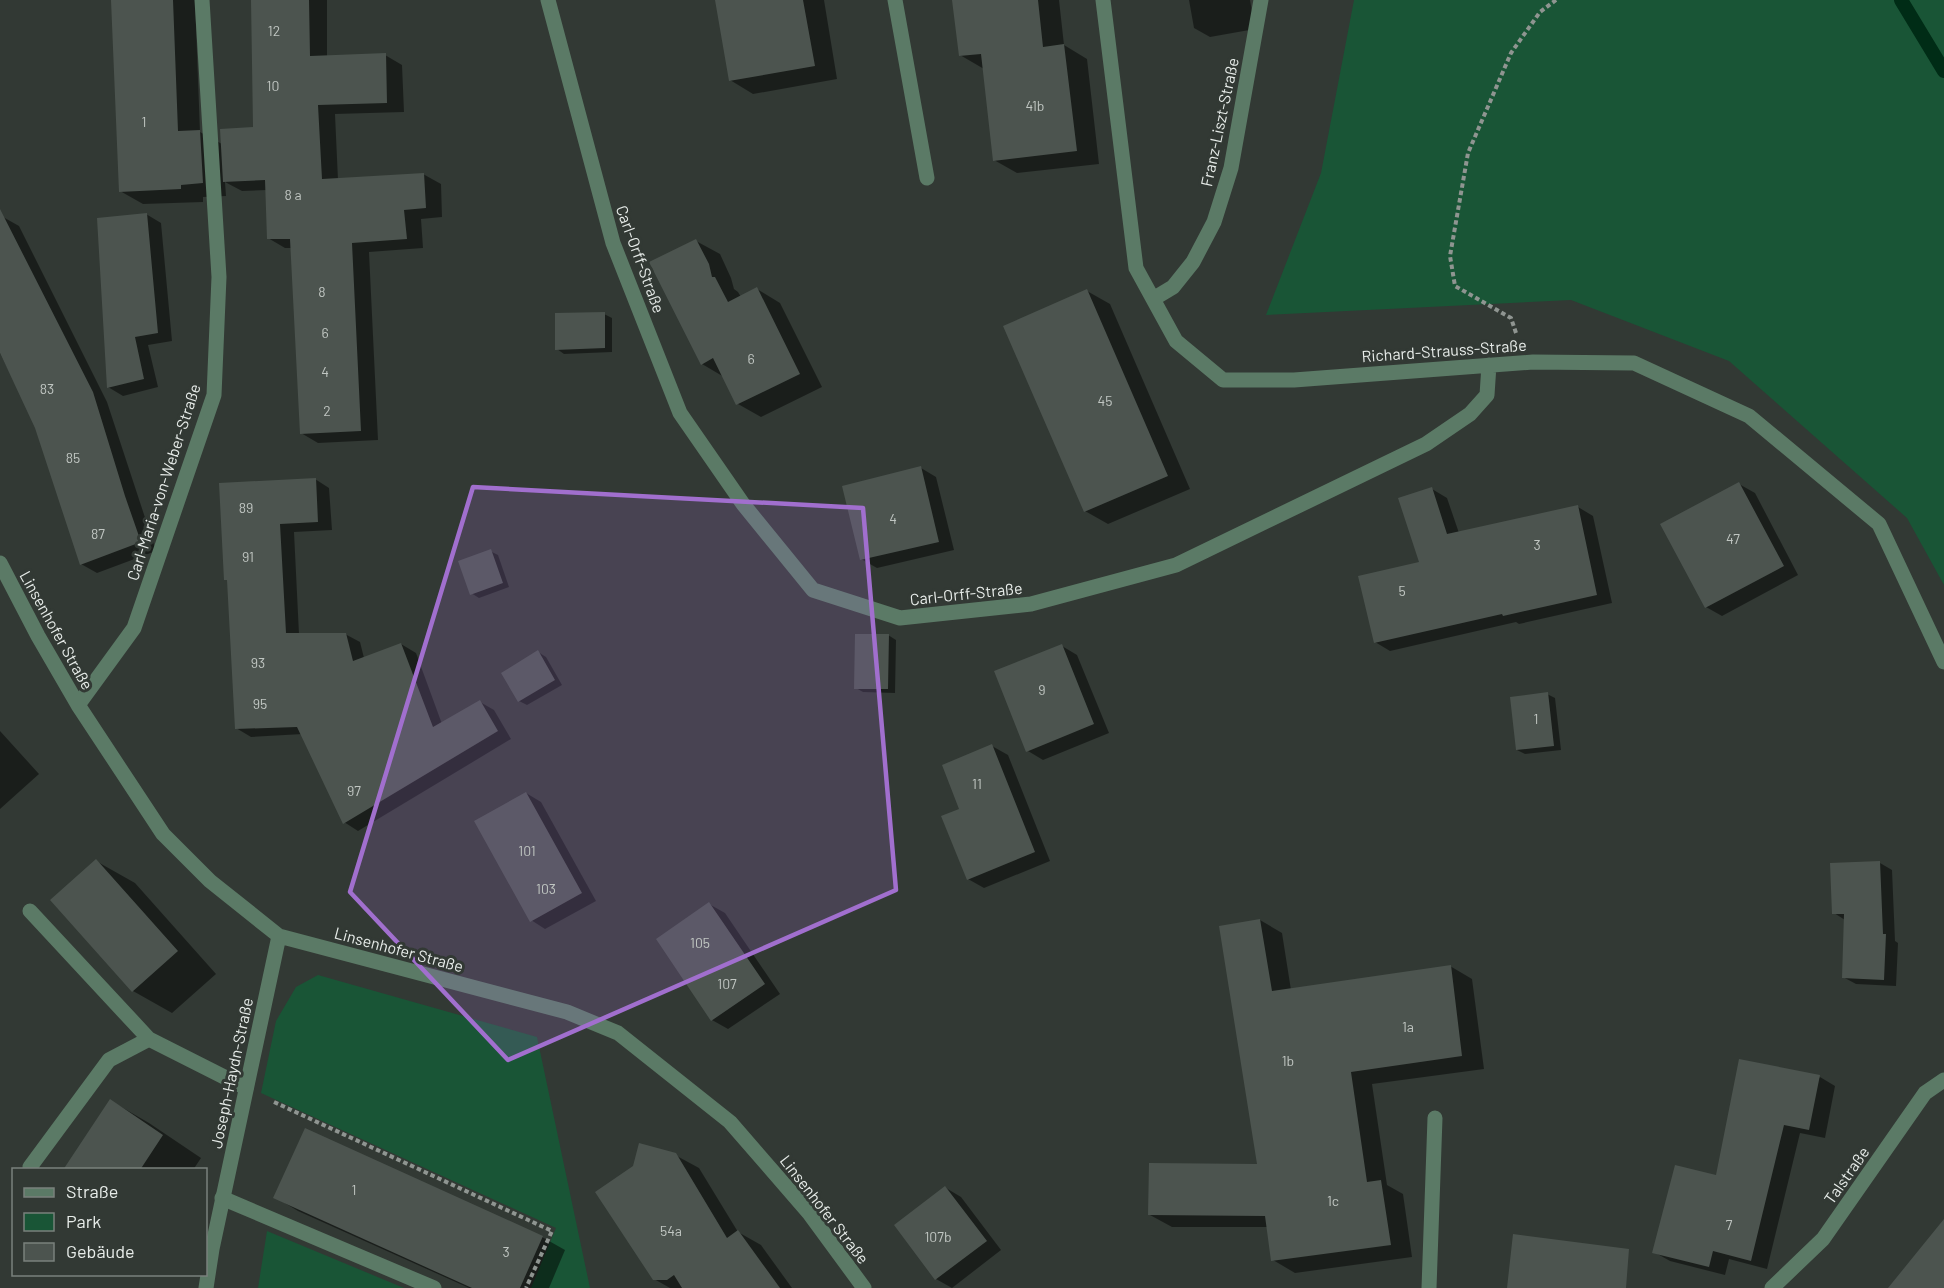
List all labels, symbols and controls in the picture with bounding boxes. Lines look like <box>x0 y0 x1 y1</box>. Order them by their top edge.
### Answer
house number: 12 <box>268 22 280 39</box>
street label: Franz-Liszt-Straße <box>1196 56 1242 188</box>
house number: 10 <box>267 77 279 94</box>
house number: 41b <box>1026 97 1044 114</box>
house number: 1 <box>142 113 146 130</box>
house number: 8 a <box>284 186 302 203</box>
street label: Carl-Orff-Straße <box>613 203 669 315</box>
house number: 8 <box>318 283 326 300</box>
house number: 6 <box>321 324 329 341</box>
street label: Richard-Strauss-Straße <box>1361 335 1527 365</box>
house number: 6 <box>747 350 755 367</box>
house number: 4 <box>321 363 329 380</box>
house number: 83 <box>40 380 54 397</box>
street label: Carl-Maria-von-Weber-Straße <box>122 381 204 583</box>
house number: 45 <box>1098 392 1112 409</box>
house number: 2 <box>323 402 331 419</box>
house number: 85 <box>66 449 80 466</box>
house number: 89 <box>239 499 253 516</box>
house number: 4 <box>889 510 897 527</box>
house number: 87 <box>91 525 105 542</box>
house number: 47 <box>1726 530 1740 547</box>
house number: 3 <box>1533 536 1541 553</box>
house number: 91 <box>242 548 254 565</box>
street label: Linsenhofer Straße <box>16 567 98 693</box>
street label: Carl-Orff-Straße <box>909 578 1023 608</box>
house number: 5 <box>1398 582 1406 599</box>
house number: 93 <box>251 654 265 671</box>
house number: 9 <box>1038 681 1046 698</box>
house number: 95 <box>253 695 267 712</box>
house number: 1 <box>1534 710 1538 727</box>
house number: 11 <box>972 775 982 792</box>
house number: 97 <box>347 782 361 799</box>
house number: 101 <box>518 842 536 859</box>
house number: 103 <box>536 880 556 897</box>
street label: Linsenhofer Straße <box>332 923 466 975</box>
house number: 105 <box>690 934 710 951</box>
house number: 107 <box>717 975 737 992</box>
street label: Joseph-Haydn-Straße <box>206 996 256 1150</box>
house number: 1a <box>1402 1018 1414 1035</box>
house number: 1b <box>1282 1052 1294 1069</box>
street label: Talstraße <box>1819 1143 1873 1207</box>
street label: Linsenhofer Straße <box>777 1151 873 1267</box>
legend <box>12 1168 207 1276</box>
text: Straße <box>66 1180 118 1202</box>
house number: 1 <box>352 1181 356 1198</box>
house number: 1c <box>1327 1192 1339 1209</box>
text: Park <box>66 1210 101 1232</box>
house number: 7 <box>1726 1216 1733 1233</box>
house number: 54a <box>660 1222 682 1239</box>
house number: 107b <box>924 1228 952 1245</box>
text: Gebäude <box>66 1240 135 1262</box>
house number: 3 <box>502 1243 510 1260</box>

